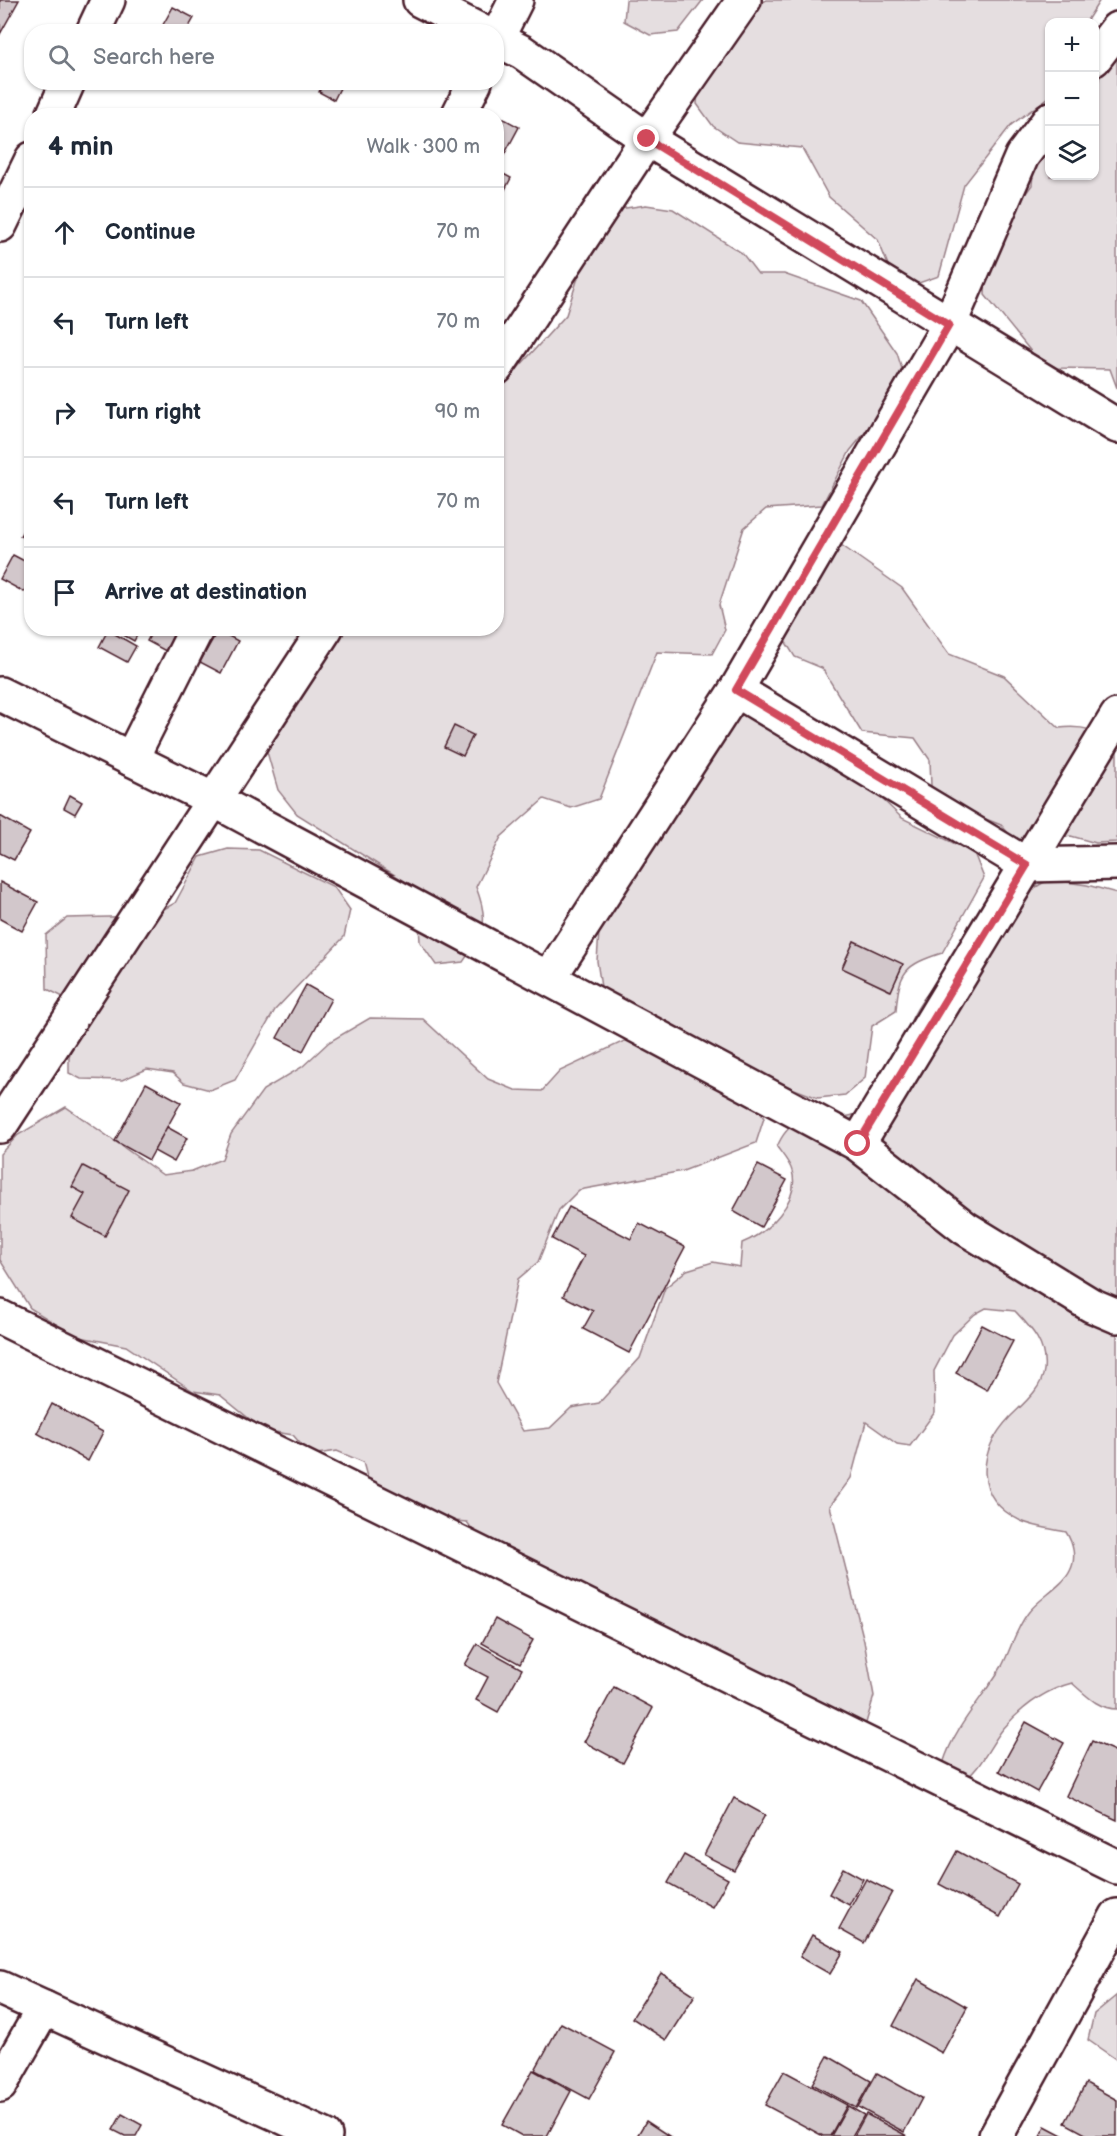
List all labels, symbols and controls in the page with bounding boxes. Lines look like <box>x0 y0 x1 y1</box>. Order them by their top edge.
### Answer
map controls <box>1045 18 1099 180</box>
button: + <box>1045 18 1099 72</box>
search box <box>24 24 504 90</box>
icon: search <box>45 41 78 74</box>
text: Search here <box>93 44 215 71</box>
button: − <box>1045 72 1099 126</box>
route end <box>633 125 659 151</box>
button: layers <box>1045 126 1099 180</box>
text: 4 min <box>48 132 113 163</box>
text: Walk · 300 m <box>367 135 480 159</box>
icon: ahead <box>48 216 81 249</box>
text: Continue <box>105 219 195 246</box>
text: 70 m <box>436 220 480 244</box>
icon: left <box>48 306 81 339</box>
text: Turn left <box>105 309 189 336</box>
text: 70 m <box>436 310 480 334</box>
icon: right <box>48 396 81 429</box>
text: Turn right <box>105 399 201 426</box>
text: 90 m <box>435 400 480 424</box>
icon: left <box>48 486 81 519</box>
text: Turn left <box>105 489 189 516</box>
text: 70 m <box>436 490 480 514</box>
icon: arrive <box>48 576 81 609</box>
text: Arrive at destination <box>105 579 307 606</box>
route start <box>844 1130 870 1156</box>

